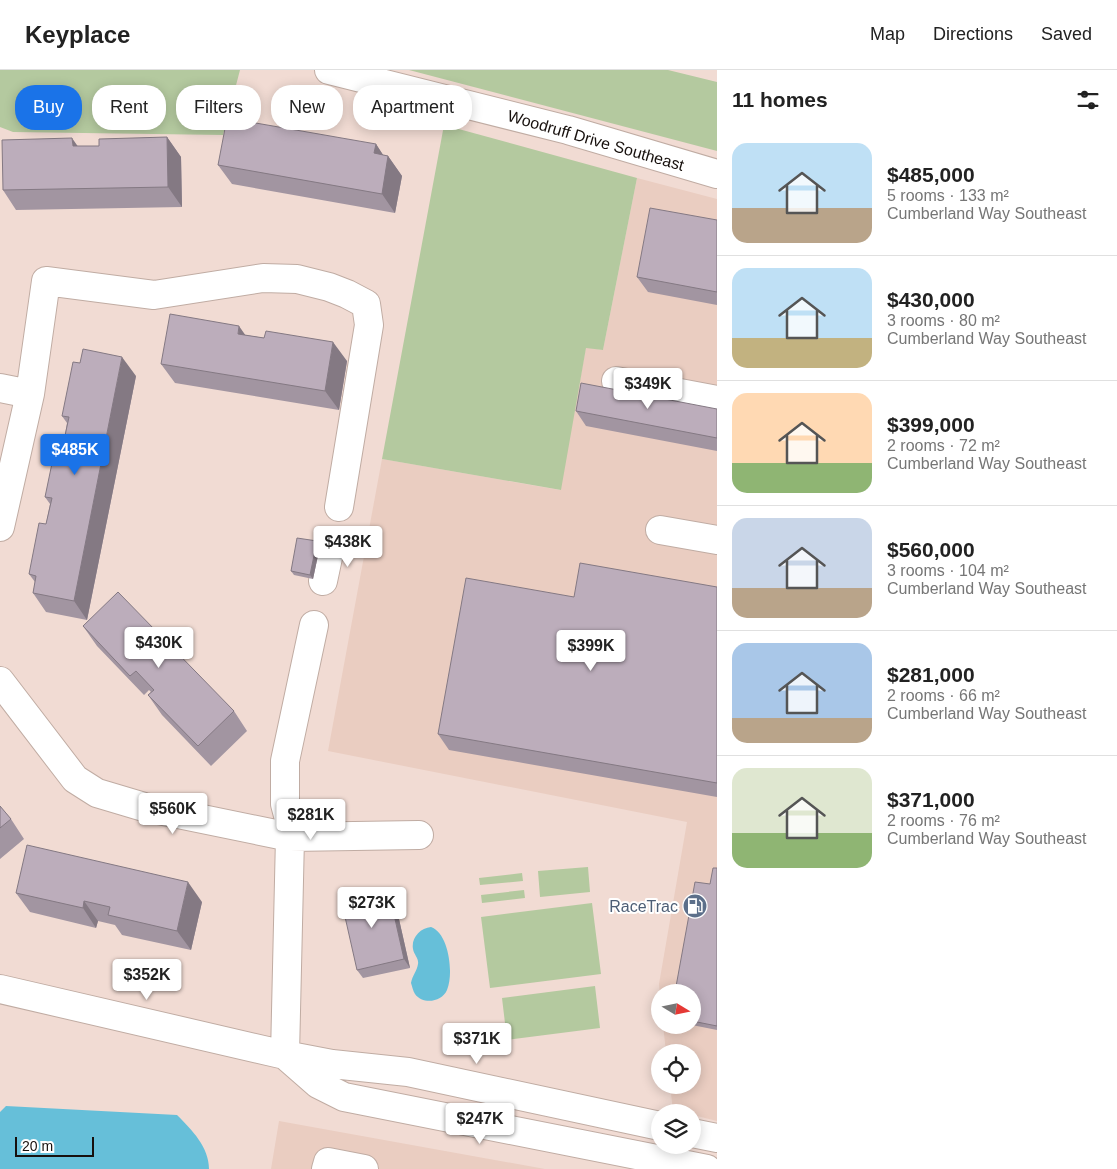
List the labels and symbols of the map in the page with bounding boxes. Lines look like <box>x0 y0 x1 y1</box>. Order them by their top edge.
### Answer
street label: Woodruff Drive Southeast <box>506 107 687 174</box>
pin: $349K <box>613 368 683 410</box>
pin: $485K <box>40 434 110 476</box>
pin: $438K <box>313 526 383 568</box>
pin: $430K <box>124 626 194 669</box>
pin: $399K <box>556 630 626 672</box>
pin: $560K <box>138 792 208 835</box>
pin: $281K <box>276 798 346 841</box>
pin: $273K <box>337 886 407 929</box>
fuel station icon: RaceTrac <box>682 893 708 919</box>
place label: RaceTrac <box>609 898 678 915</box>
pin: $352K <box>112 958 182 1001</box>
north arrow <box>651 984 701 1034</box>
pin: $371K <box>442 1022 512 1065</box>
pin: $247K <box>445 1102 515 1145</box>
scale bar <box>15 1134 94 1157</box>

